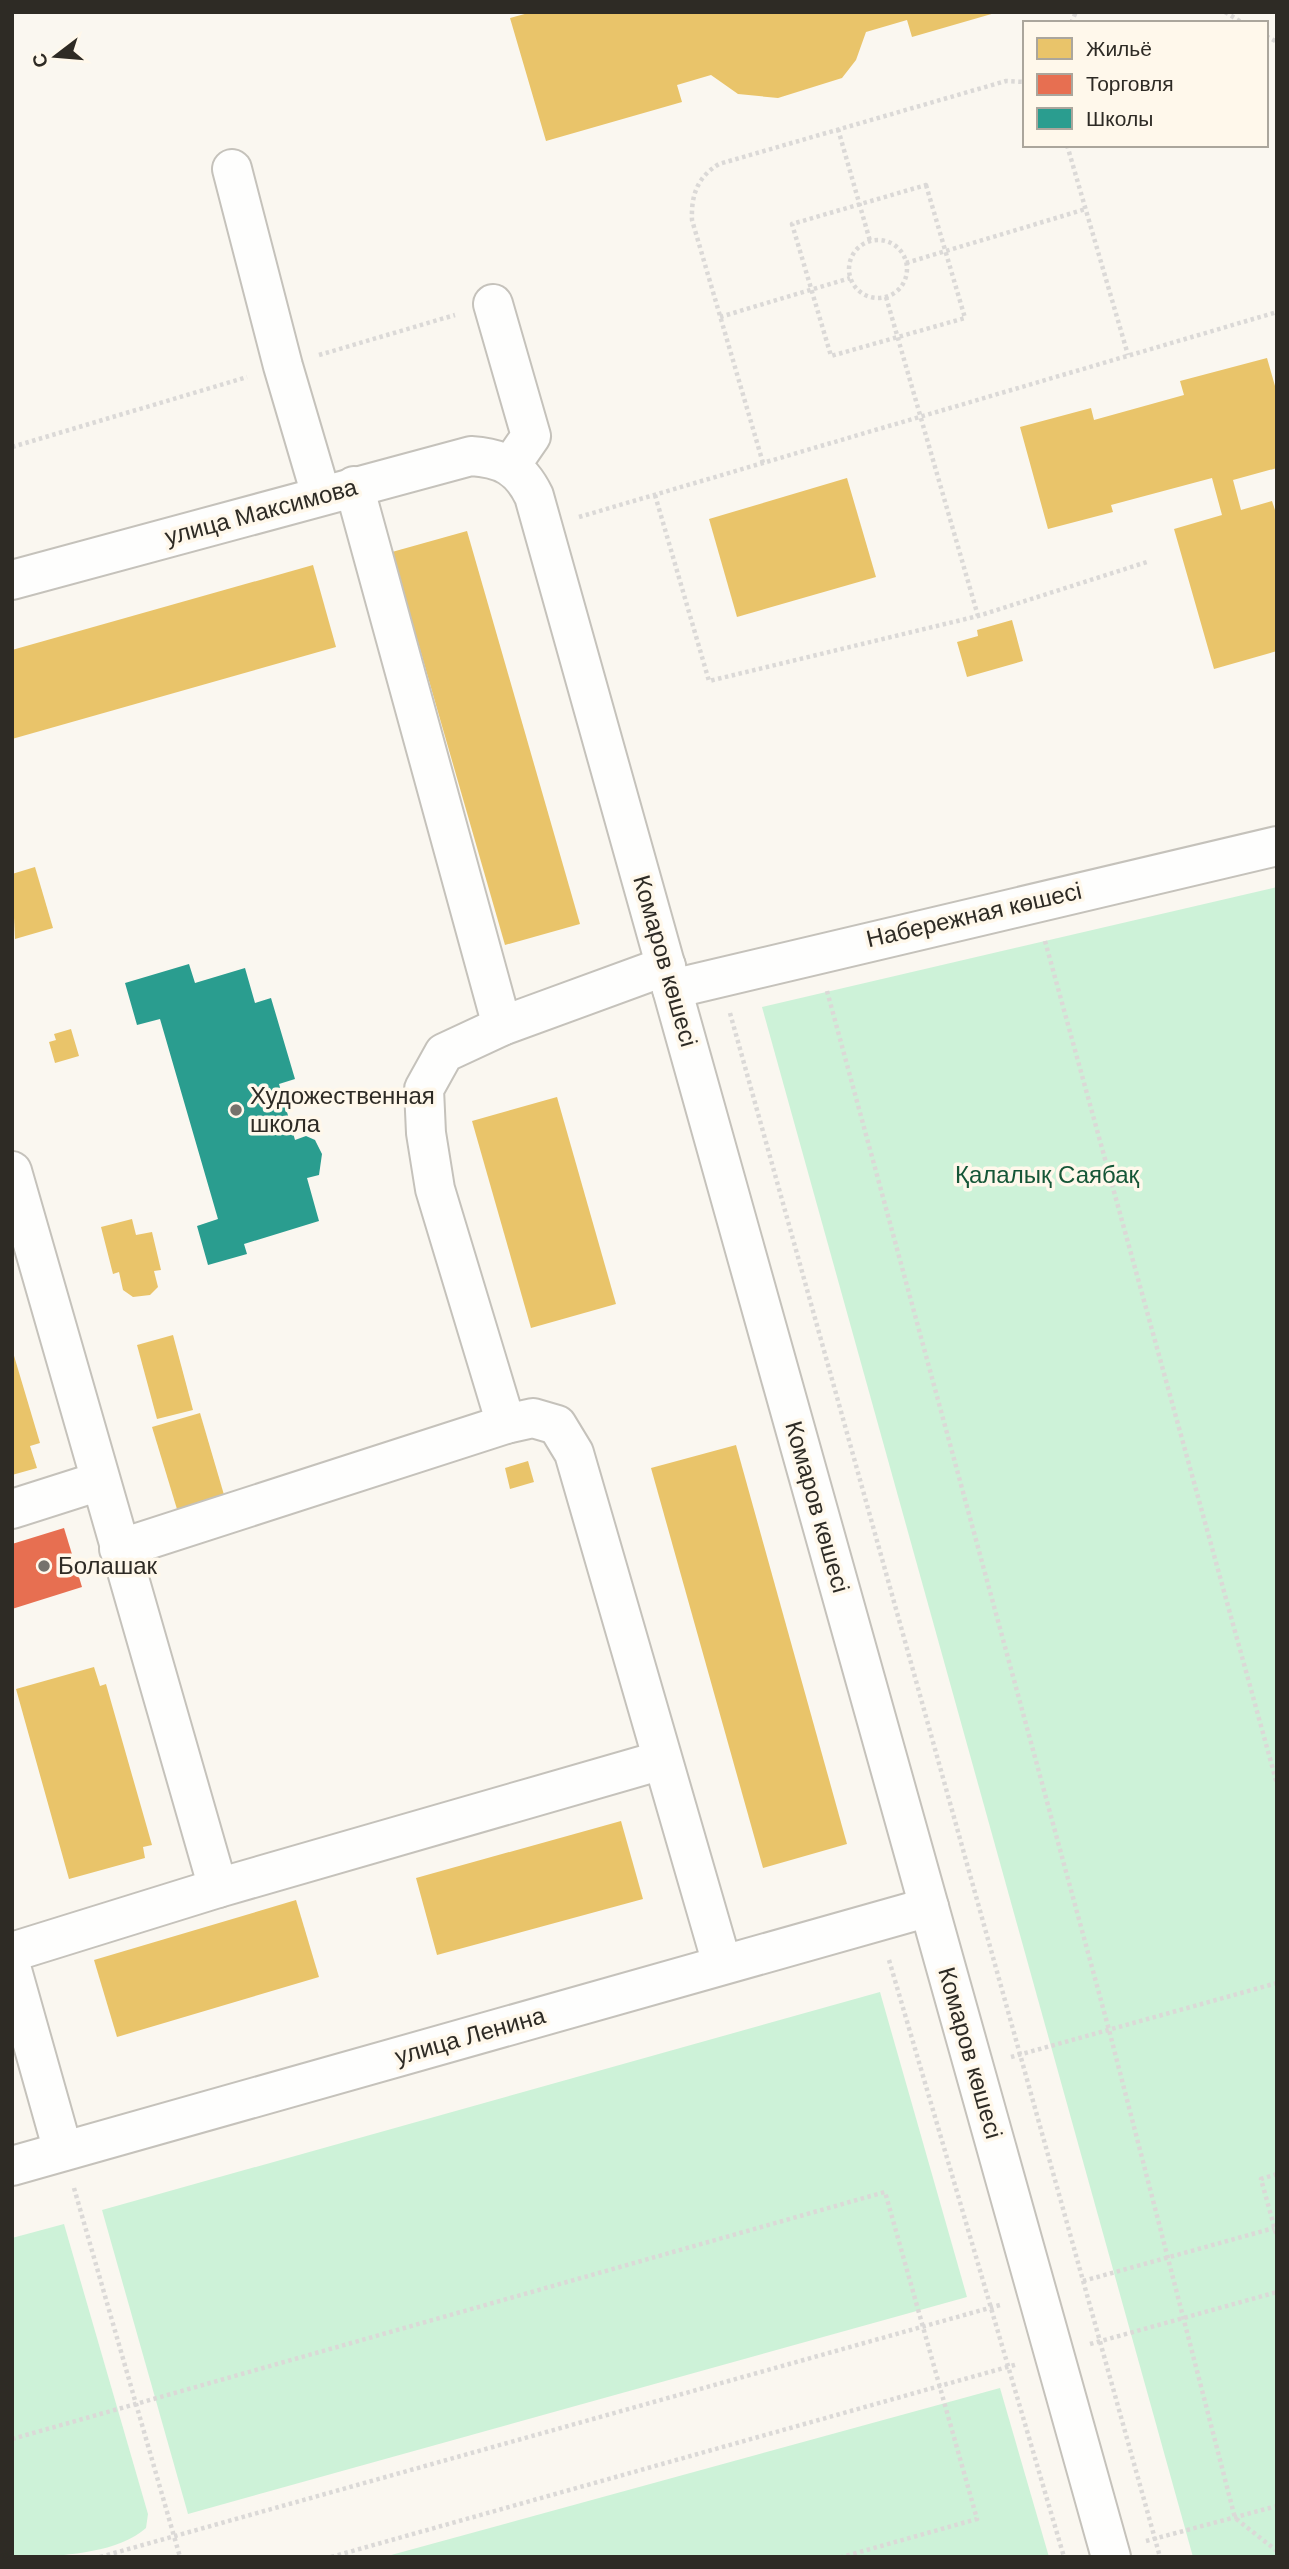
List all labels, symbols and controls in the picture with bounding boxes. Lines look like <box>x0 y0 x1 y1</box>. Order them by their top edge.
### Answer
north arrow <box>21 21 91 91</box>
legend <box>1023 21 1268 147</box>
text: Жильё <box>1086 37 1152 60</box>
text: С <box>28 51 52 70</box>
text: Торговля <box>1086 72 1174 95</box>
text: Школы <box>1086 107 1153 130</box>
street label: улица Максимова <box>162 473 361 550</box>
street label: Комаров көшесі <box>628 872 703 1050</box>
street label: Набережная көшесі <box>864 877 1084 952</box>
place label: Художественная школа <box>250 1082 435 1137</box>
marker: Художественная школа <box>228 1102 244 1118</box>
park label: Қалалық Саябақ <box>955 1161 1140 1188</box>
street label: Комаров көшесі <box>780 1418 855 1596</box>
place label: Болашак <box>58 1552 158 1579</box>
marker: Болашак <box>36 1558 52 1574</box>
street label: Комаров көшесі <box>933 1964 1008 2142</box>
street label: улица Ленина <box>392 2001 549 2070</box>

